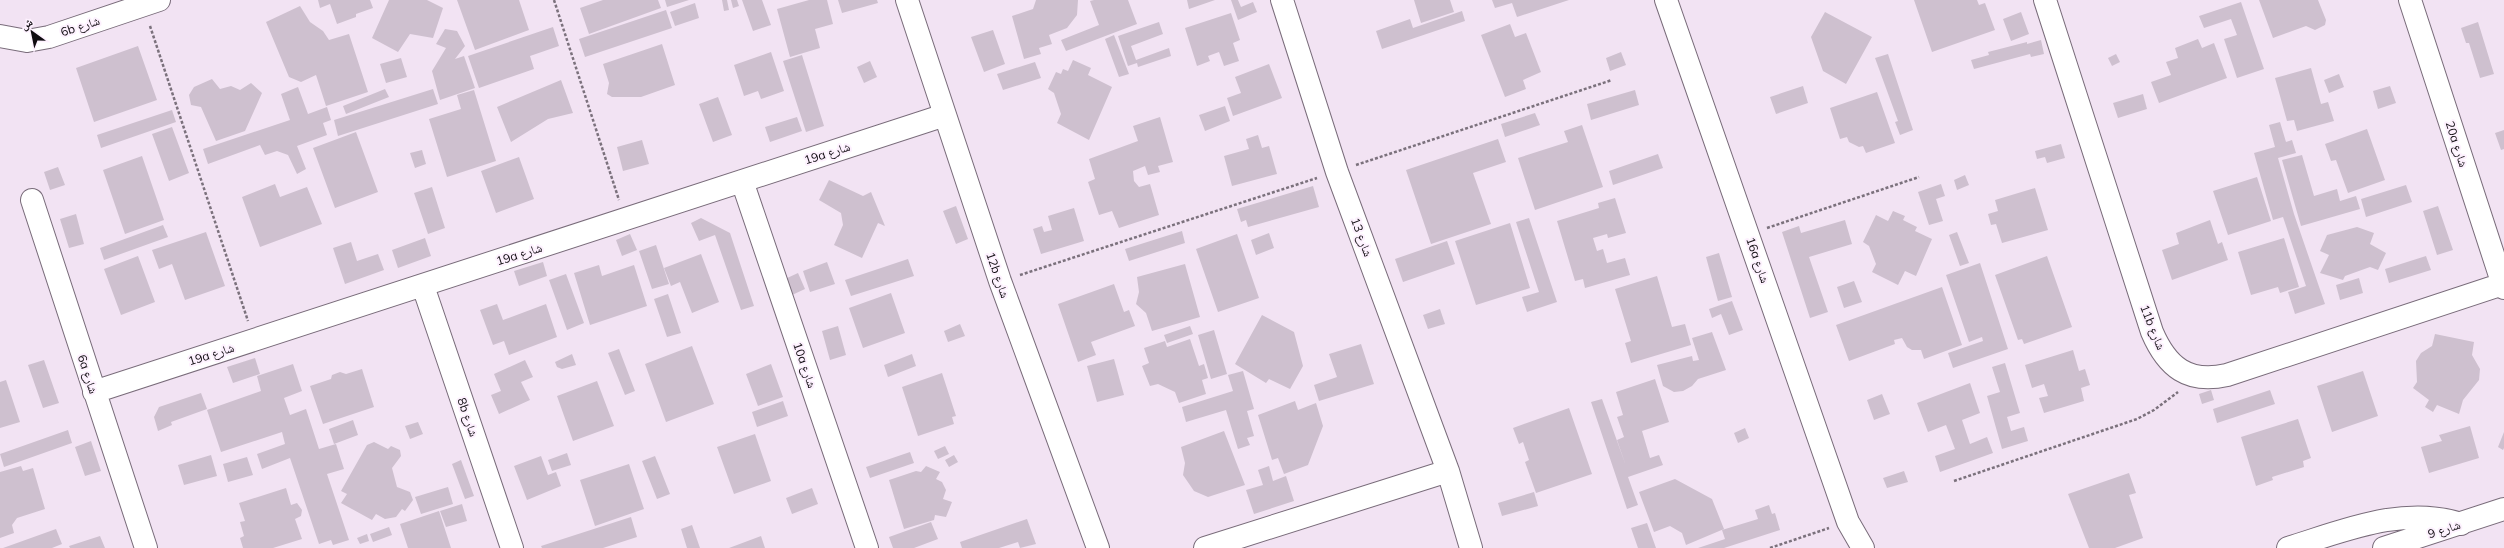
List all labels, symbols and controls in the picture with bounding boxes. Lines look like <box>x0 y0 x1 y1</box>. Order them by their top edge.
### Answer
north arrow <box>12 12 52 52</box>
street label: 6b شارع <box>58 13 102 40</box>
text: ش <box>18 14 36 34</box>
street label: 20a شارع <box>2442 119 2472 169</box>
street label: 19a شارع <box>802 138 852 168</box>
street label: شارع 13 <box>1347 215 1376 259</box>
street label: 16a شارع <box>1742 235 1773 285</box>
street label: 19a شارع <box>494 239 544 269</box>
street label: 12b شارع <box>982 250 1013 300</box>
street label: 11b شارع <box>2136 302 2169 352</box>
street label: 19a شارع <box>186 339 236 369</box>
street label: 10a شارع <box>789 340 820 390</box>
street label: 6a شارع <box>74 352 101 396</box>
street label: 8b شارع <box>453 395 482 439</box>
street label: شارع 9 <box>2426 517 2462 542</box>

